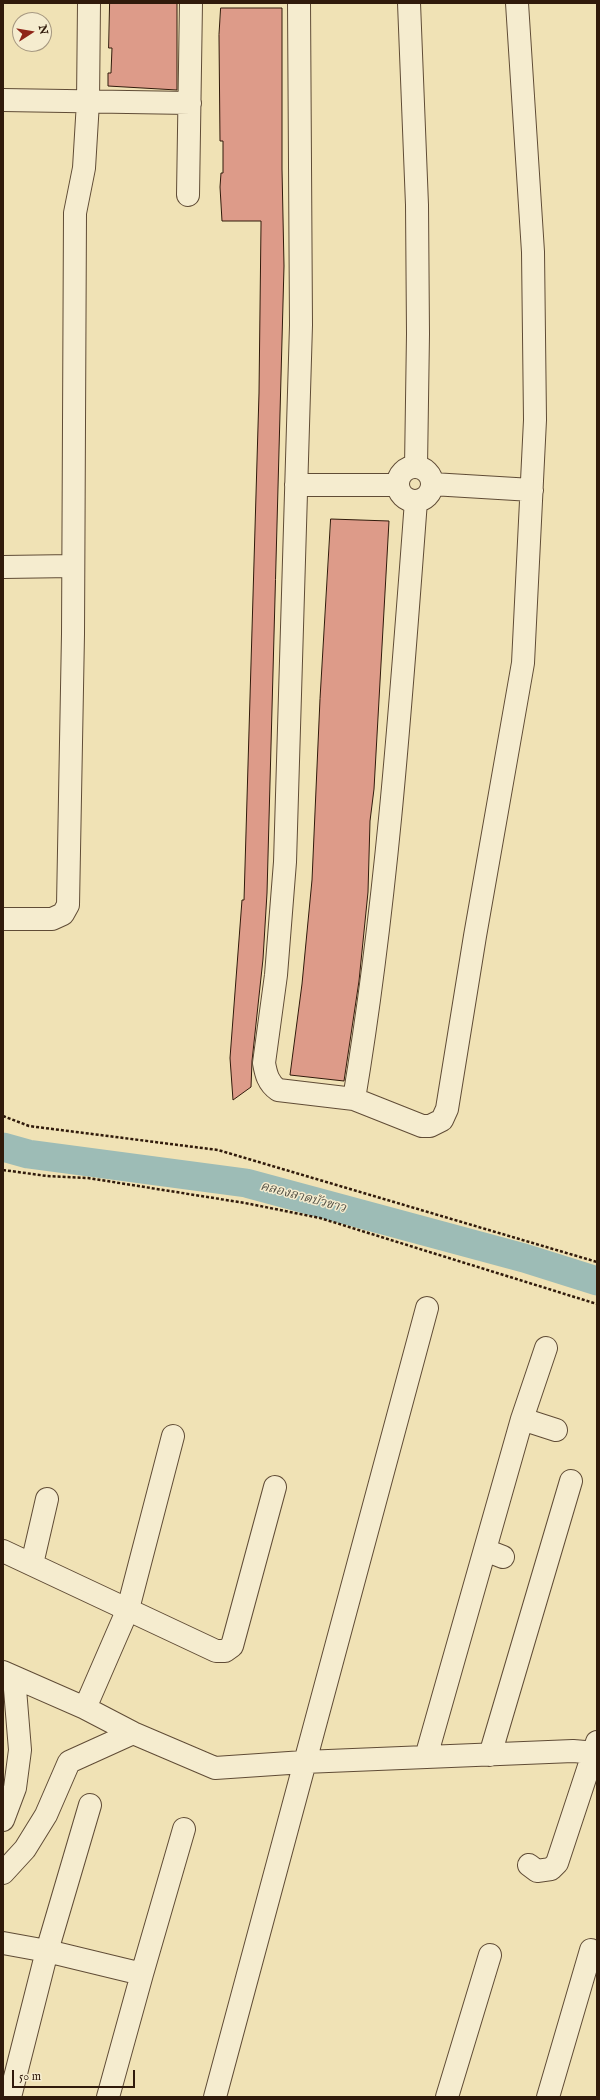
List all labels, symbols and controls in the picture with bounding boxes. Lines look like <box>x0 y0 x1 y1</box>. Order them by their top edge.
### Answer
north arrow <box>12 12 52 52</box>
text: N <box>35 24 51 36</box>
water label: คลองลาดบัวขาว <box>259 1179 347 1217</box>
scale bar <box>14 2062 137 2088</box>
text: 50 m <box>19 2069 41 2084</box>

